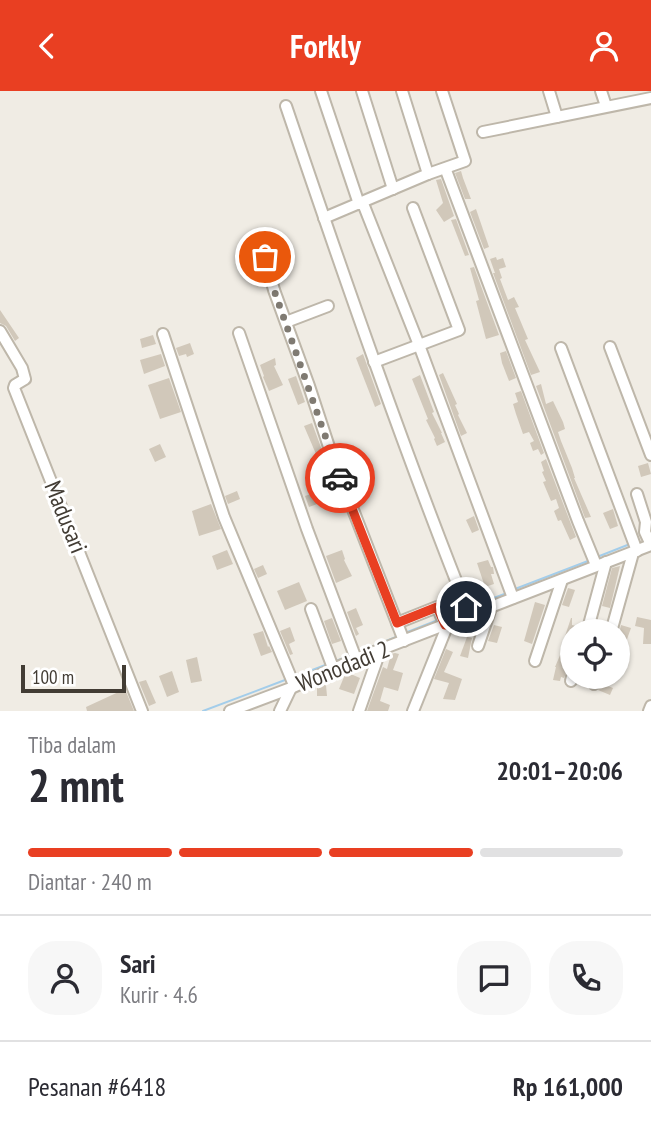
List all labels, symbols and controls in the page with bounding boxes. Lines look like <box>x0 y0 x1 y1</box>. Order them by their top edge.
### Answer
text: Forkly <box>290 25 361 67</box>
icon: back <box>28 27 66 65</box>
icon: person <box>585 27 623 65</box>
pin <box>235 227 295 287</box>
icon: bag <box>246 238 284 276</box>
courier <box>305 443 375 513</box>
icon: car <box>321 459 359 497</box>
street label: Madusari <box>38 476 94 558</box>
pin <box>436 577 496 637</box>
icon: home <box>447 588 485 626</box>
map controls <box>560 619 630 689</box>
button: locate <box>560 619 630 689</box>
street label: Wonodadi 2 <box>292 633 394 699</box>
scale bar <box>21 662 126 694</box>
text: 100 m <box>32 665 74 689</box>
text: Tiba dalam <box>28 730 116 759</box>
text: 20:01–20:06 <box>496 754 623 787</box>
text: 2 mnt <box>28 755 124 815</box>
text: Diantar · 240 m <box>28 867 152 896</box>
button: person <box>28 941 102 1015</box>
button: chat <box>457 941 531 1015</box>
button: phone <box>549 941 623 1015</box>
text: Sari <box>120 947 156 980</box>
text: Kurir · 4.6 <box>120 980 198 1009</box>
text: Pesanan #6418 <box>28 1070 166 1103</box>
text: Rp 161,000 <box>513 1070 623 1103</box>

